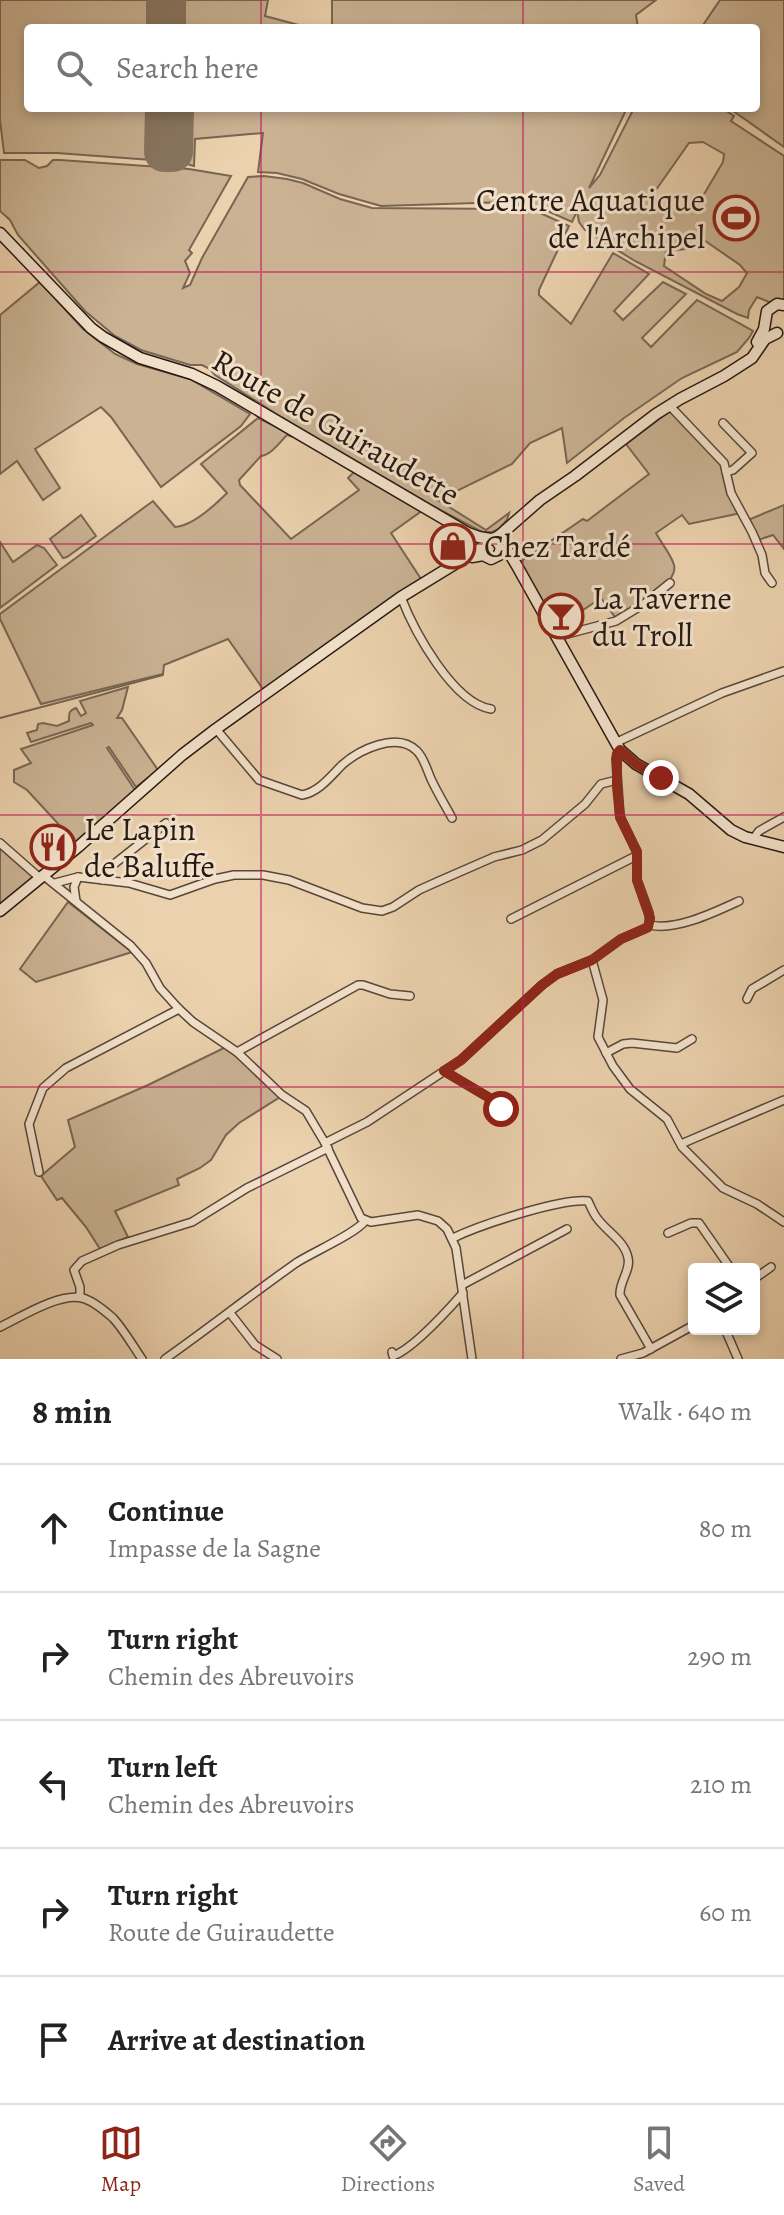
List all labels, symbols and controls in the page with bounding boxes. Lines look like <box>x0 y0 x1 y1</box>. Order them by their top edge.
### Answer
search box <box>24 24 760 112</box>
icon: search <box>52 46 96 90</box>
text: Search here <box>116 48 259 88</box>
place label: Centre Aquatique de l'Archipel <box>476 178 705 259</box>
sports icon: Centre Aquatique de l'Archipel <box>712 194 760 242</box>
street label: Route de Guiraudette <box>204 338 468 516</box>
shop icon: Chez Tardé <box>429 522 477 570</box>
place label: Chez Tardé <box>484 524 631 568</box>
place label: La Taverne du Troll <box>592 576 732 657</box>
bar icon: La Taverne du Troll <box>537 592 585 640</box>
route end <box>643 760 679 796</box>
place label: Le Lapin de Baluffe <box>84 807 215 888</box>
restaurant icon: Le Lapin de Baluffe <box>29 823 77 871</box>
route start <box>483 1091 519 1127</box>
map controls <box>688 1263 760 1335</box>
button: layers <box>688 1263 760 1335</box>
text: 8 min <box>32 1388 112 1435</box>
text: Walk · 640 m <box>619 1394 752 1429</box>
text: Continue <box>108 1491 224 1531</box>
icon: ahead <box>32 1506 76 1550</box>
text: 80 m <box>699 1511 752 1546</box>
text: Impasse de la Sagne <box>108 1531 321 1566</box>
text: Turn right <box>108 1619 238 1659</box>
icon: right <box>32 1634 76 1678</box>
text: 290 m <box>687 1639 752 1674</box>
text: Chemin des Abreuvoirs <box>108 1659 355 1694</box>
text: Turn left <box>108 1747 217 1787</box>
icon: left <box>32 1762 76 1806</box>
text: 210 m <box>690 1767 752 1802</box>
text: Chemin des Abreuvoirs <box>108 1787 355 1822</box>
text: Turn right <box>108 1875 238 1915</box>
icon: right <box>32 1890 76 1934</box>
text: 60 m <box>699 1895 752 1930</box>
text: Route de Guiraudette <box>108 1915 335 1950</box>
icon: arrive <box>32 2018 76 2062</box>
text: Arrive at destination <box>108 2020 365 2060</box>
tab: Map <box>99 2121 143 2199</box>
tab: Directions <box>341 2121 435 2199</box>
tab: Saved <box>633 2121 685 2199</box>

